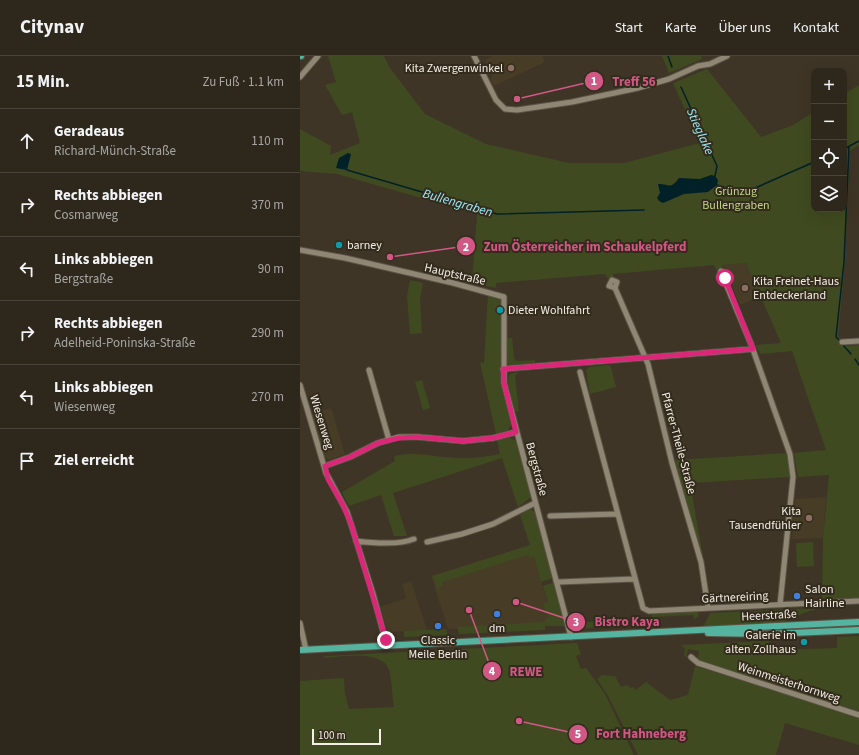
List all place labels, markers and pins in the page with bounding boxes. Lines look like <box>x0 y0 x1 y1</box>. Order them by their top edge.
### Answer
place label: Kita Zwergenwinkel <box>405 60 503 77</box>
marker: Kita Zwergenwinkel <box>506 63 516 73</box>
callout: Treff 56 <box>584 69 663 94</box>
callout: Zum Österreicher im Schaukelpferd <box>456 234 694 259</box>
place label: barney <box>347 237 382 254</box>
marker: barney <box>334 240 344 250</box>
place label: Kita Freinet-Haus Entdeckerland <box>753 273 839 304</box>
marker: Kita Freinet-Haus Entdeckerland <box>740 283 750 293</box>
place label: Dieter Wohlfahrt <box>508 302 590 319</box>
marker: Dieter Wohlfahrt <box>495 305 505 315</box>
place label: Kita Tausendfühler <box>729 503 802 534</box>
marker: Kita Tausendfühler <box>804 513 814 523</box>
place label: Salon Hairline <box>805 581 845 612</box>
marker: Salon Hairline <box>792 591 802 601</box>
marker: dm <box>492 609 502 619</box>
callout: Bistro Kaya <box>566 609 667 634</box>
place label: dm <box>489 620 505 637</box>
marker: Classic Meile Berlin <box>433 621 443 631</box>
place label: Galerie im alten Zollhaus <box>725 627 796 658</box>
place label: Classic Meile Berlin <box>409 632 467 663</box>
marker: Galerie im alten Zollhaus <box>799 637 809 647</box>
callout: REWE <box>482 659 551 684</box>
callout: Fort Hahneberg <box>568 721 694 746</box>

